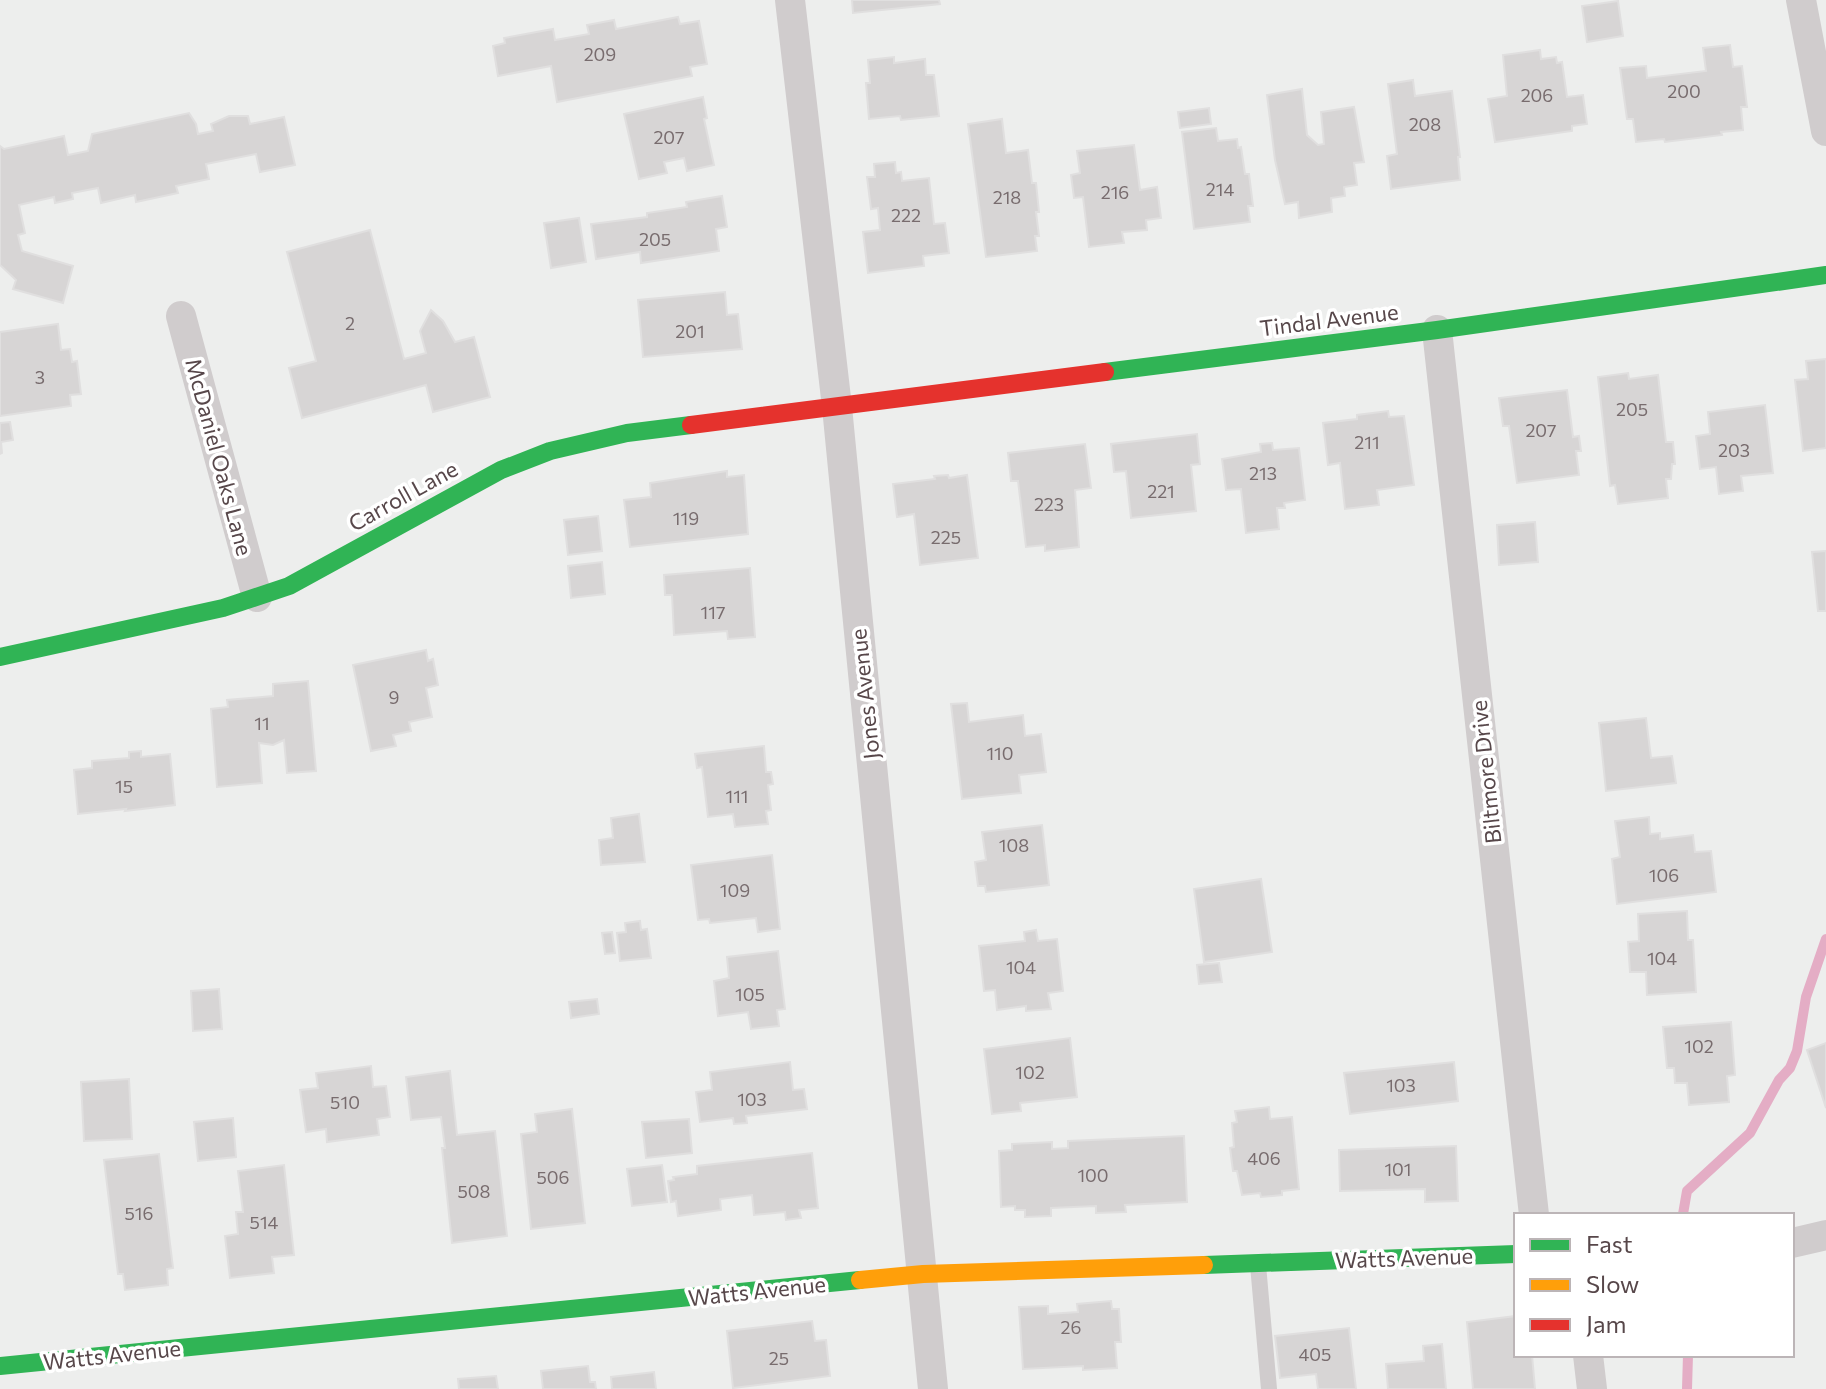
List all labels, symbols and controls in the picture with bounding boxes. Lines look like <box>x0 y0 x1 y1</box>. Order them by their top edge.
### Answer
house number: 209 <box>584 43 616 65</box>
house number: 200 <box>1667 80 1701 102</box>
house number: 206 <box>1521 84 1553 106</box>
house number: 208 <box>1409 113 1441 135</box>
house number: 207 <box>653 126 685 148</box>
house number: 214 <box>1206 178 1234 200</box>
house number: 216 <box>1101 181 1129 203</box>
house number: 218 <box>993 186 1021 208</box>
house number: 222 <box>891 204 921 226</box>
house number: 205 <box>639 228 671 250</box>
street label: Tindal Avenue <box>1258 298 1400 341</box>
house number: 2 <box>345 312 355 334</box>
house number: 201 <box>675 320 705 342</box>
street label: McDaniel Oaks Lane <box>180 355 259 559</box>
house number: 3 <box>35 366 45 388</box>
house number: 205 <box>1616 398 1648 420</box>
house number: 207 <box>1525 419 1557 441</box>
house number: 211 <box>1354 431 1380 453</box>
house number: 203 <box>1718 439 1750 461</box>
street label: Carroll Lane <box>343 455 462 537</box>
house number: 213 <box>1249 462 1277 484</box>
house number: 221 <box>1147 480 1175 502</box>
house number: 223 <box>1034 493 1064 515</box>
house number: 119 <box>673 507 699 529</box>
house number: 225 <box>931 526 961 548</box>
house number: 117 <box>701 601 725 623</box>
street label: Jones Avenue <box>844 627 885 761</box>
house number: 9 <box>389 686 399 708</box>
street label: Biltmore Drive <box>1465 699 1506 845</box>
house number: 11 <box>254 712 270 734</box>
house number: 110 <box>986 742 1014 764</box>
house number: 15 <box>115 775 133 797</box>
house number: 111 <box>725 785 749 807</box>
house number: 108 <box>999 834 1029 856</box>
house number: 106 <box>1649 864 1679 886</box>
house number: 109 <box>720 879 750 901</box>
house number: 104 <box>1647 947 1677 969</box>
house number: 104 <box>1006 956 1036 978</box>
house number: 105 <box>735 983 765 1005</box>
house number: 102 <box>1684 1035 1714 1057</box>
house number: 102 <box>1015 1061 1045 1083</box>
house number: 103 <box>1386 1074 1416 1096</box>
house number: 103 <box>737 1088 767 1110</box>
house number: 510 <box>330 1091 360 1113</box>
house number: 406 <box>1247 1147 1281 1169</box>
house number: 101 <box>1384 1158 1412 1180</box>
house number: 100 <box>1077 1164 1109 1186</box>
house number: 506 <box>536 1166 570 1188</box>
house number: 508 <box>457 1180 491 1202</box>
house number: 516 <box>125 1202 153 1224</box>
house number: 514 <box>250 1211 279 1233</box>
legend <box>1514 1213 1794 1357</box>
text: Fast <box>1586 1229 1633 1258</box>
street label: Watts Avenue <box>1334 1242 1474 1273</box>
text: Slow <box>1586 1269 1639 1298</box>
street label: Watts Avenue <box>687 1270 827 1311</box>
text: Jam <box>1586 1309 1626 1338</box>
house number: 26 <box>1061 1316 1081 1338</box>
street label: Watts Avenue <box>42 1334 182 1375</box>
house number: 405 <box>1299 1343 1331 1365</box>
house number: 25 <box>769 1347 789 1369</box>

